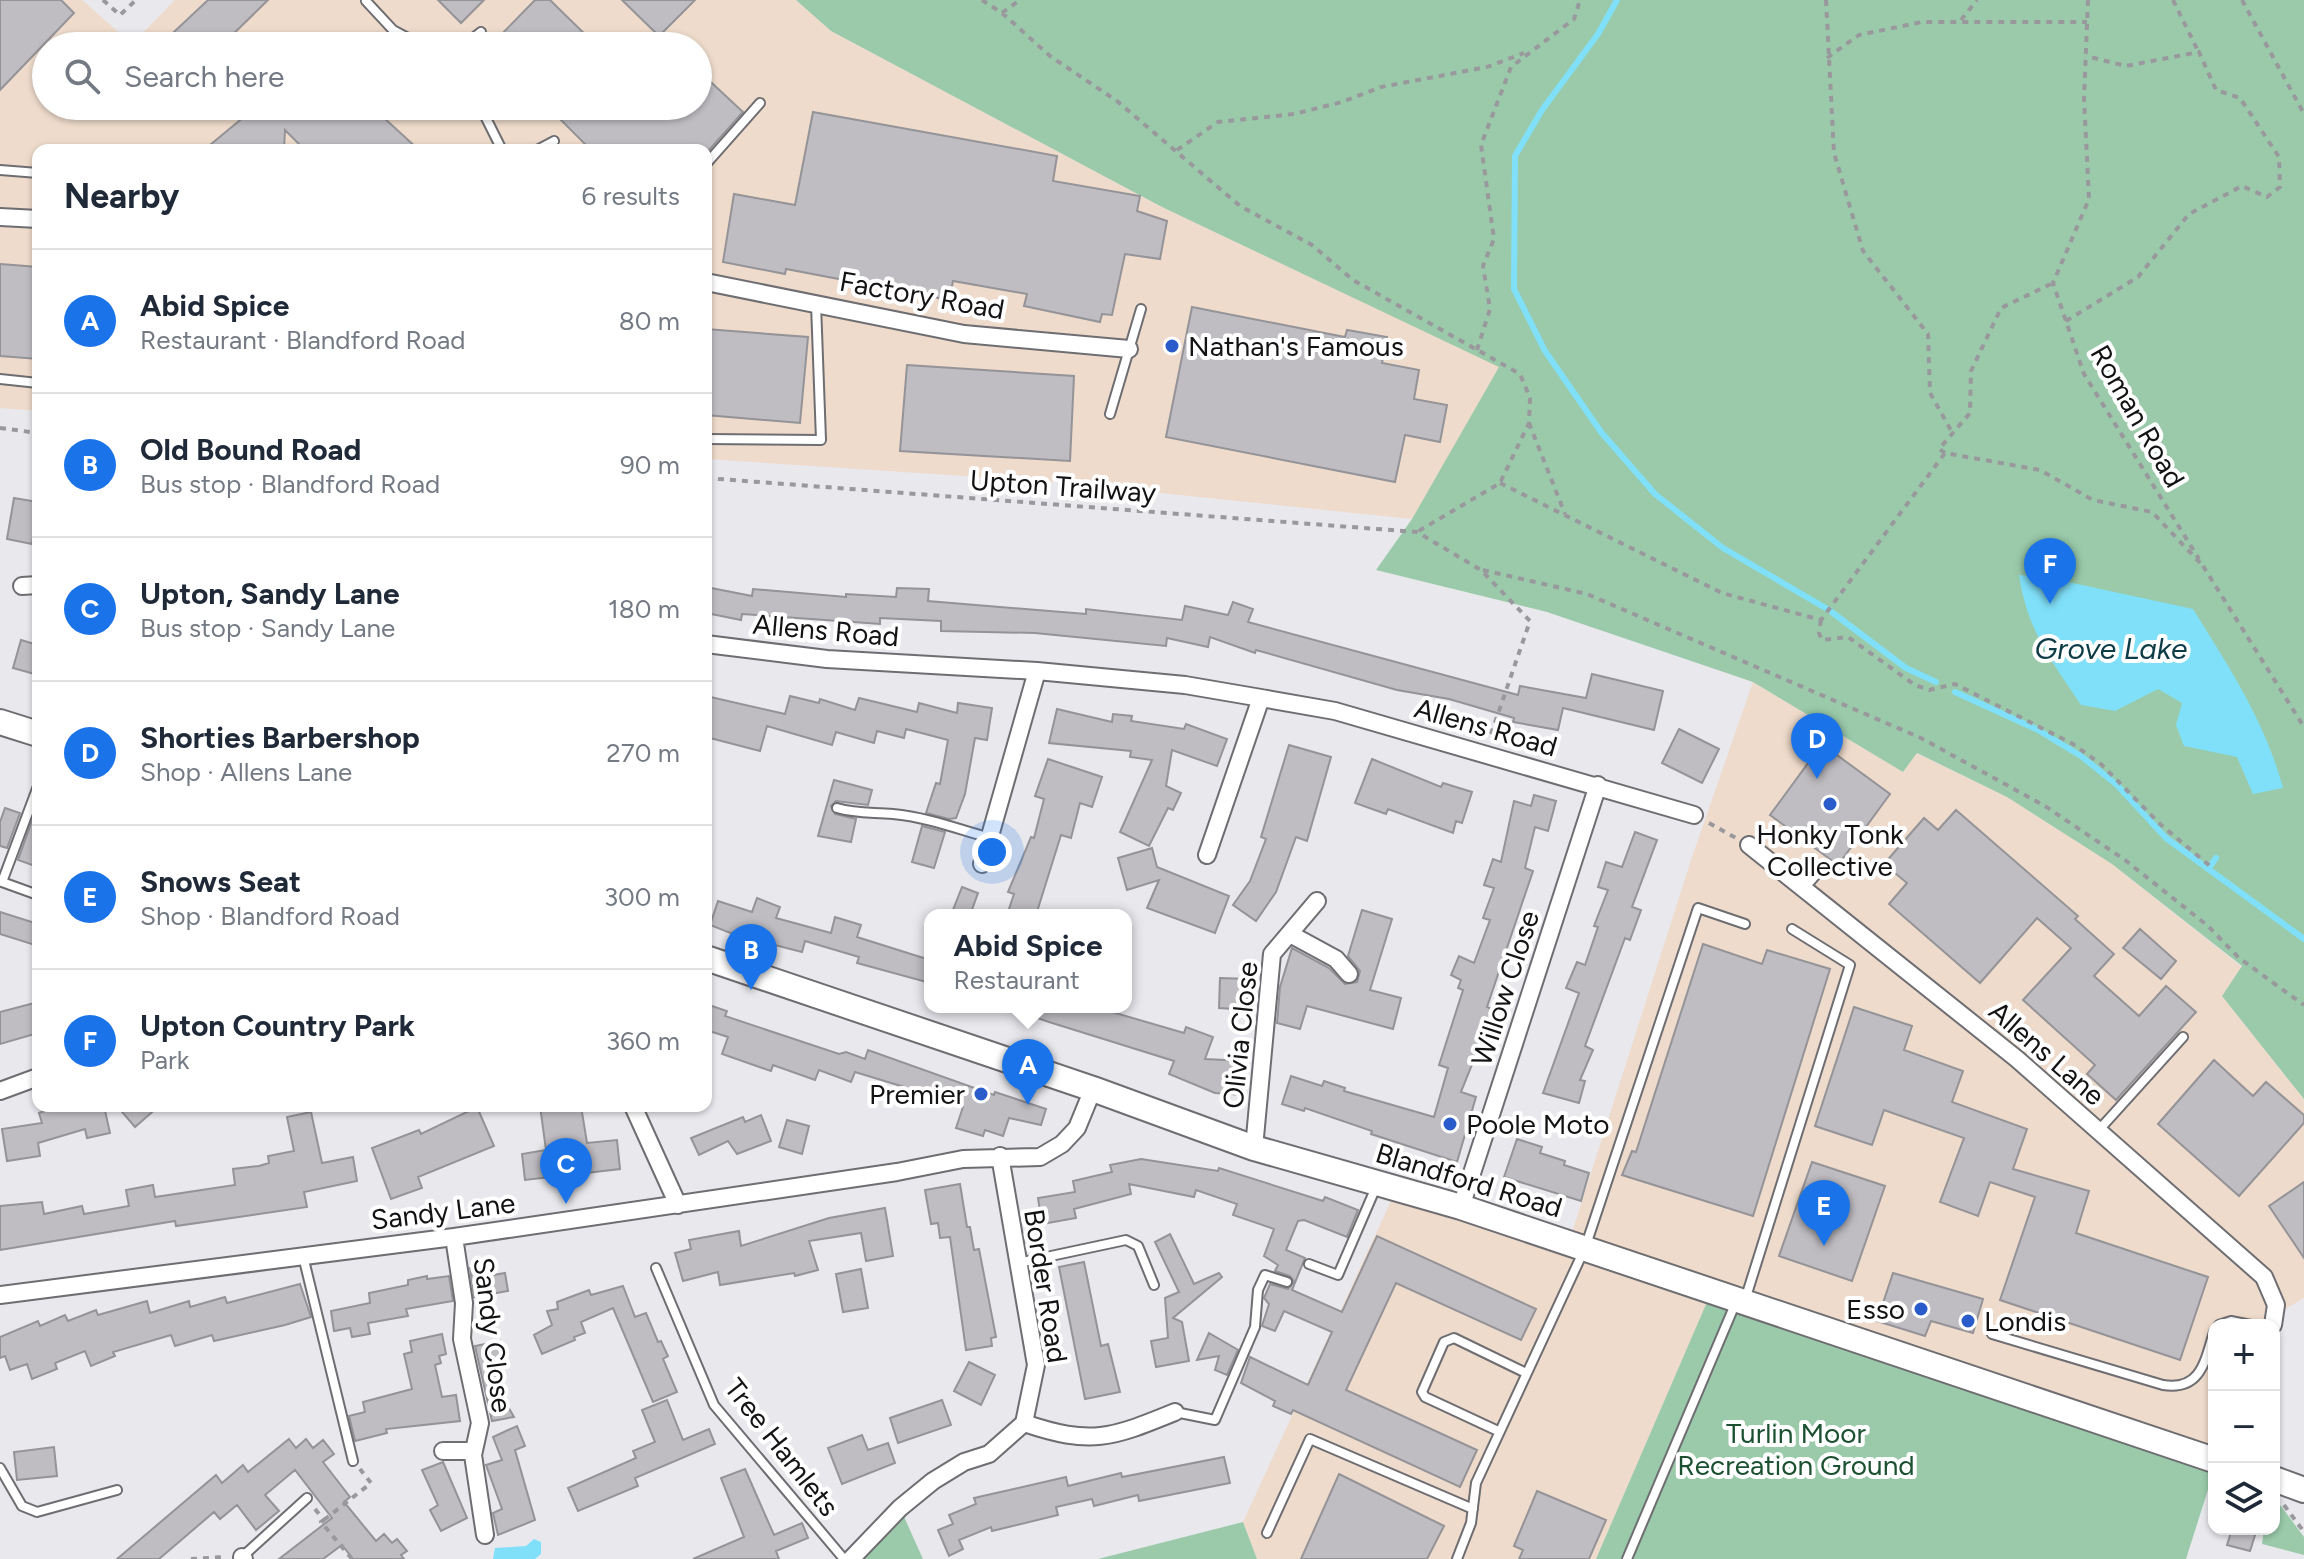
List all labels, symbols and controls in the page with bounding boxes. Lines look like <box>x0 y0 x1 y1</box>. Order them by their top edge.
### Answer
search box <box>32 32 712 120</box>
icon: search <box>60 54 104 98</box>
text: Search here <box>124 58 284 95</box>
text: Nearby <box>64 176 179 217</box>
text: 6 results <box>582 180 680 212</box>
street label: Factory Road <box>837 264 1007 326</box>
text: Abid Spice <box>140 287 289 324</box>
text: A <box>81 305 99 337</box>
text: 80 m <box>619 305 680 337</box>
text: Restaurant · Blandford Road <box>140 324 465 356</box>
place label: Nathan's Famous <box>1188 329 1404 363</box>
marker: Nathan's Famous <box>1163 337 1181 355</box>
street label: Roman Road <box>2084 339 2192 493</box>
text: Old Bound Road <box>140 431 361 468</box>
text: B <box>82 449 98 481</box>
text: 90 m <box>620 449 680 481</box>
street label: Upton Trailway <box>969 463 1158 509</box>
text: Bus stop · Blandford Road <box>140 468 440 500</box>
pin: F <box>2024 538 2076 604</box>
text: Upton, Sandy Lane <box>140 575 400 612</box>
text: C <box>81 593 99 625</box>
text: 180 m <box>608 593 680 625</box>
street label: Allens Road <box>751 607 901 653</box>
text: Bus stop · Sandy Lane <box>140 612 395 644</box>
water label: Grove Lake <box>2035 630 2187 667</box>
street label: Allens Road <box>1411 690 1561 764</box>
pin: D <box>1791 713 1843 779</box>
text: Shorties Barbershop <box>140 719 420 756</box>
text: D <box>81 737 99 769</box>
text: 270 m <box>606 737 680 769</box>
text: Shop · Allens Lane <box>140 756 352 788</box>
marker: Honky Tonk Collective <box>1821 795 1839 813</box>
place label: Honky Tonk Collective <box>1756 817 1904 883</box>
your location <box>972 832 1012 872</box>
text: Snows Seat <box>140 863 301 900</box>
text: E <box>82 881 98 913</box>
text: 300 m <box>604 881 680 913</box>
text: Shop · Blandford Road <box>140 900 400 932</box>
street label: Willow Close <box>1464 906 1546 1070</box>
popup <box>924 909 1132 1013</box>
pin: B <box>725 924 777 990</box>
text: Abid Spice <box>953 927 1103 964</box>
street label: Olivia Close <box>1215 960 1265 1110</box>
text: Restaurant <box>953 964 1080 996</box>
street label: Allens Lane <box>1982 994 2112 1112</box>
text: Upton Country Park <box>140 1007 415 1044</box>
text: F <box>83 1025 97 1057</box>
text: 360 m <box>606 1025 680 1057</box>
pin: A <box>1002 1039 1054 1105</box>
text: Park <box>140 1044 189 1076</box>
place label: Premier <box>869 1077 966 1111</box>
marker: Premier <box>972 1085 990 1103</box>
place label: Poole Moto <box>1466 1107 1609 1141</box>
marker: Poole Moto <box>1441 1115 1459 1133</box>
street label: Blandford Road <box>1372 1135 1566 1225</box>
pin: C <box>540 1138 592 1204</box>
pin: E <box>1798 1180 1850 1246</box>
street label: Sandy Lane <box>369 1185 517 1237</box>
street label: Border Road <box>1017 1207 1075 1365</box>
street label: Sandy Close <box>467 1255 519 1415</box>
place label: Esso <box>1846 1292 1905 1326</box>
marker: Esso <box>1912 1300 1930 1318</box>
place label: Londis <box>1984 1304 2066 1338</box>
marker: Londis <box>1959 1312 1977 1330</box>
map controls <box>2208 1319 2280 1535</box>
button: + <box>2208 1319 2280 1391</box>
street label: Tree Hamlets <box>718 1371 846 1523</box>
button: − <box>2208 1391 2280 1463</box>
park label: Turlin Moor Recreation Ground <box>1677 1416 1915 1482</box>
button: layers <box>2208 1463 2280 1535</box>

